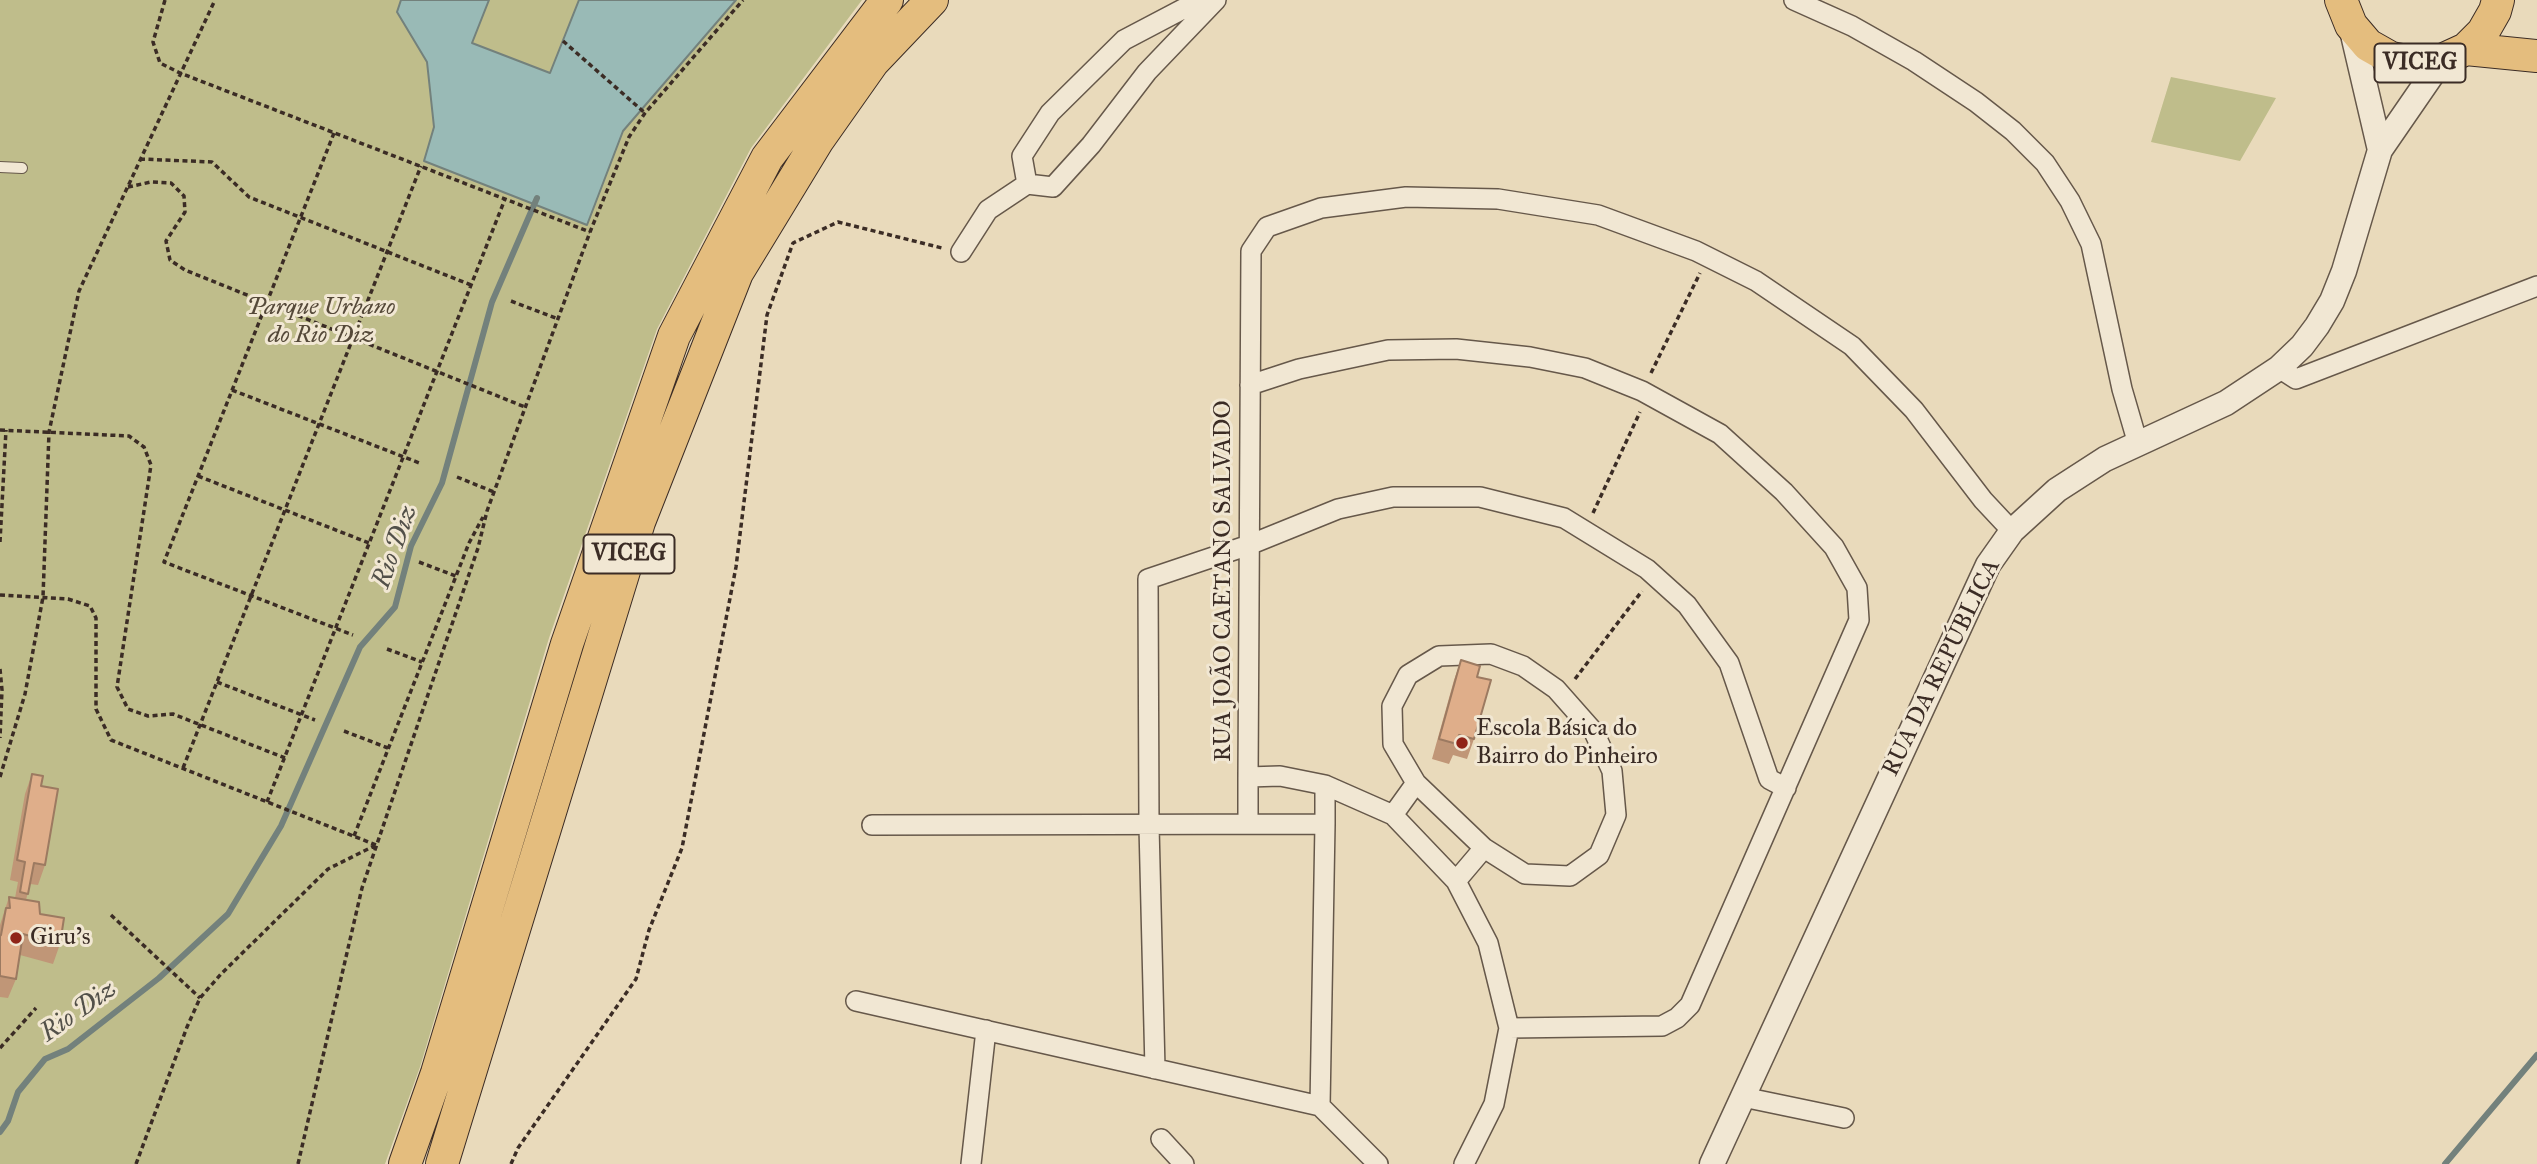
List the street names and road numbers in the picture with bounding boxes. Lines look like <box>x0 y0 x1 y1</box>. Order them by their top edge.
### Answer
road number: VICEG <box>2374 44 2466 82</box>
street label: RUA JOÃO CAETANO SALVADO <box>1210 400 1238 762</box>
road number: VICEG <box>584 534 674 574</box>
street label: RUA DA REPÚBLICA <box>1877 555 2007 781</box>

